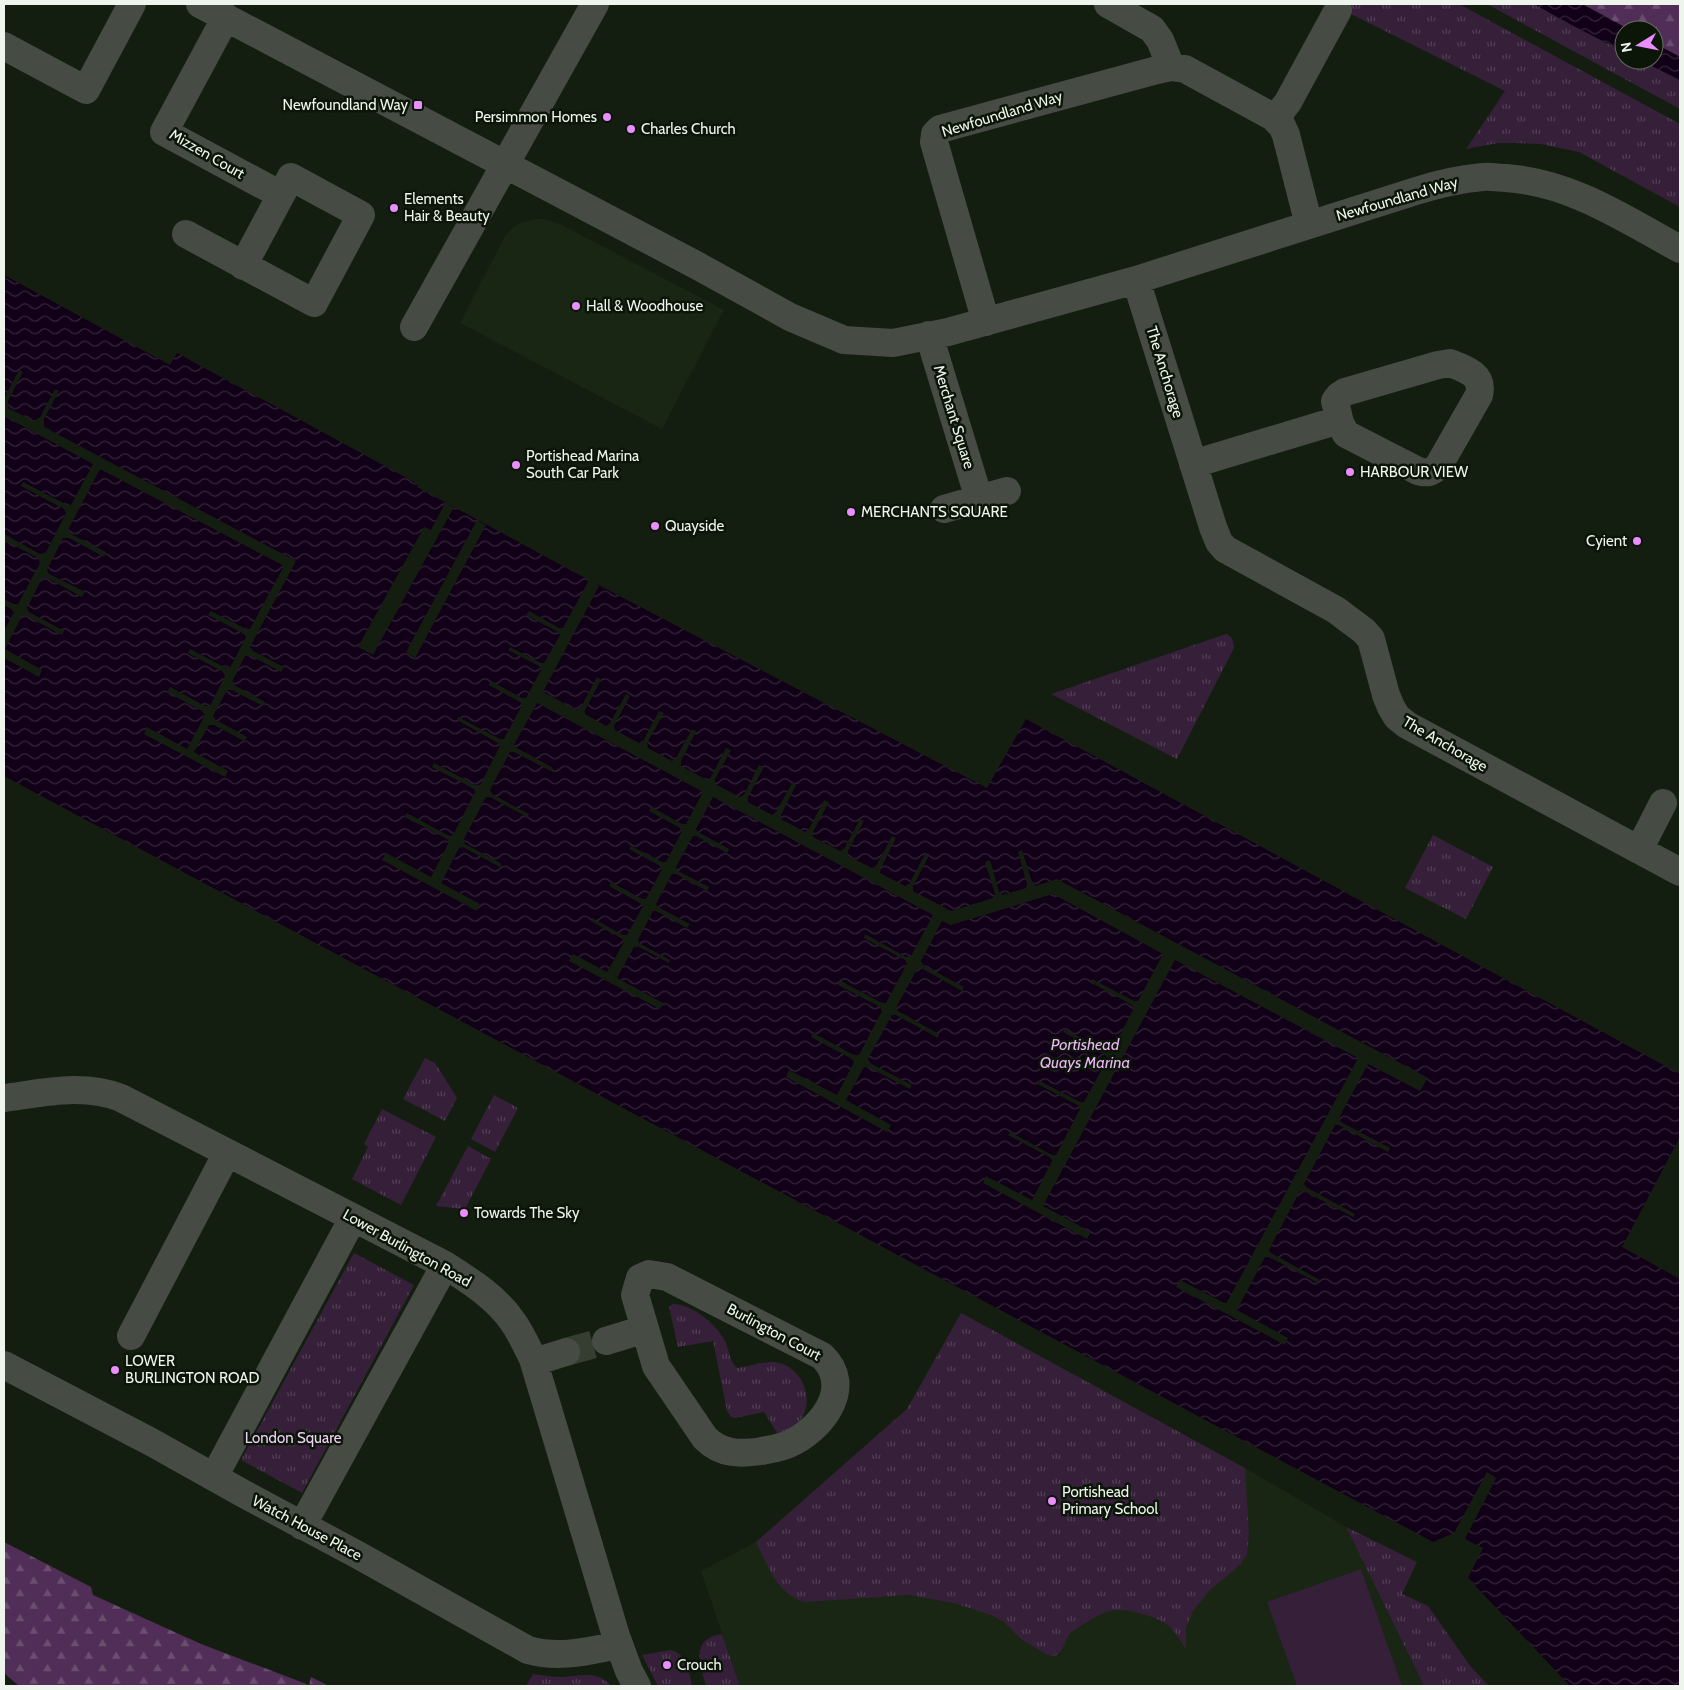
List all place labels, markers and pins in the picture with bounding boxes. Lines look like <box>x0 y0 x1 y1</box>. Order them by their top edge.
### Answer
place label: Newfoundland Way <box>283 96 408 114</box>
marker: Newfoundland Way <box>412 99 424 111</box>
place label: Persimmon Homes <box>475 108 597 126</box>
marker: Persimmon Homes <box>601 111 613 123</box>
place label: Charles Church <box>641 120 736 138</box>
marker: Charles Church <box>625 123 637 135</box>
place label: Elements Hair & Beauty <box>404 190 490 225</box>
marker: Elements Hair & Beauty <box>388 202 400 214</box>
place label: Hall & Woodhouse <box>586 297 704 315</box>
marker: Hall & Woodhouse <box>570 300 582 312</box>
place label: Portishead Marina South Car Park <box>526 447 640 482</box>
marker: Portishead Marina South Car Park <box>510 459 522 471</box>
place label: HARBOUR VIEW <box>1360 463 1469 481</box>
marker: HARBOUR VIEW <box>1344 466 1356 478</box>
place label: MERCHANTS SQUARE <box>861 503 1008 521</box>
marker: MERCHANTS SQUARE <box>845 506 857 518</box>
place label: Quayside <box>665 517 724 535</box>
marker: Quayside <box>649 520 661 532</box>
place label: Cyient <box>1586 532 1627 550</box>
marker: Cyient <box>1631 535 1643 547</box>
place label: Towards The Sky <box>474 1204 580 1222</box>
marker: Towards The Sky <box>458 1207 470 1219</box>
place label: LOWER BURLINGTON ROAD <box>125 1352 260 1387</box>
marker: LOWER BURLINGTON ROAD <box>109 1364 121 1376</box>
place label: Portishead Primary School <box>1062 1483 1159 1518</box>
marker: Portishead Primary School <box>1046 1495 1058 1507</box>
place label: Crouch <box>677 1656 722 1674</box>
marker: Crouch <box>661 1659 673 1671</box>

